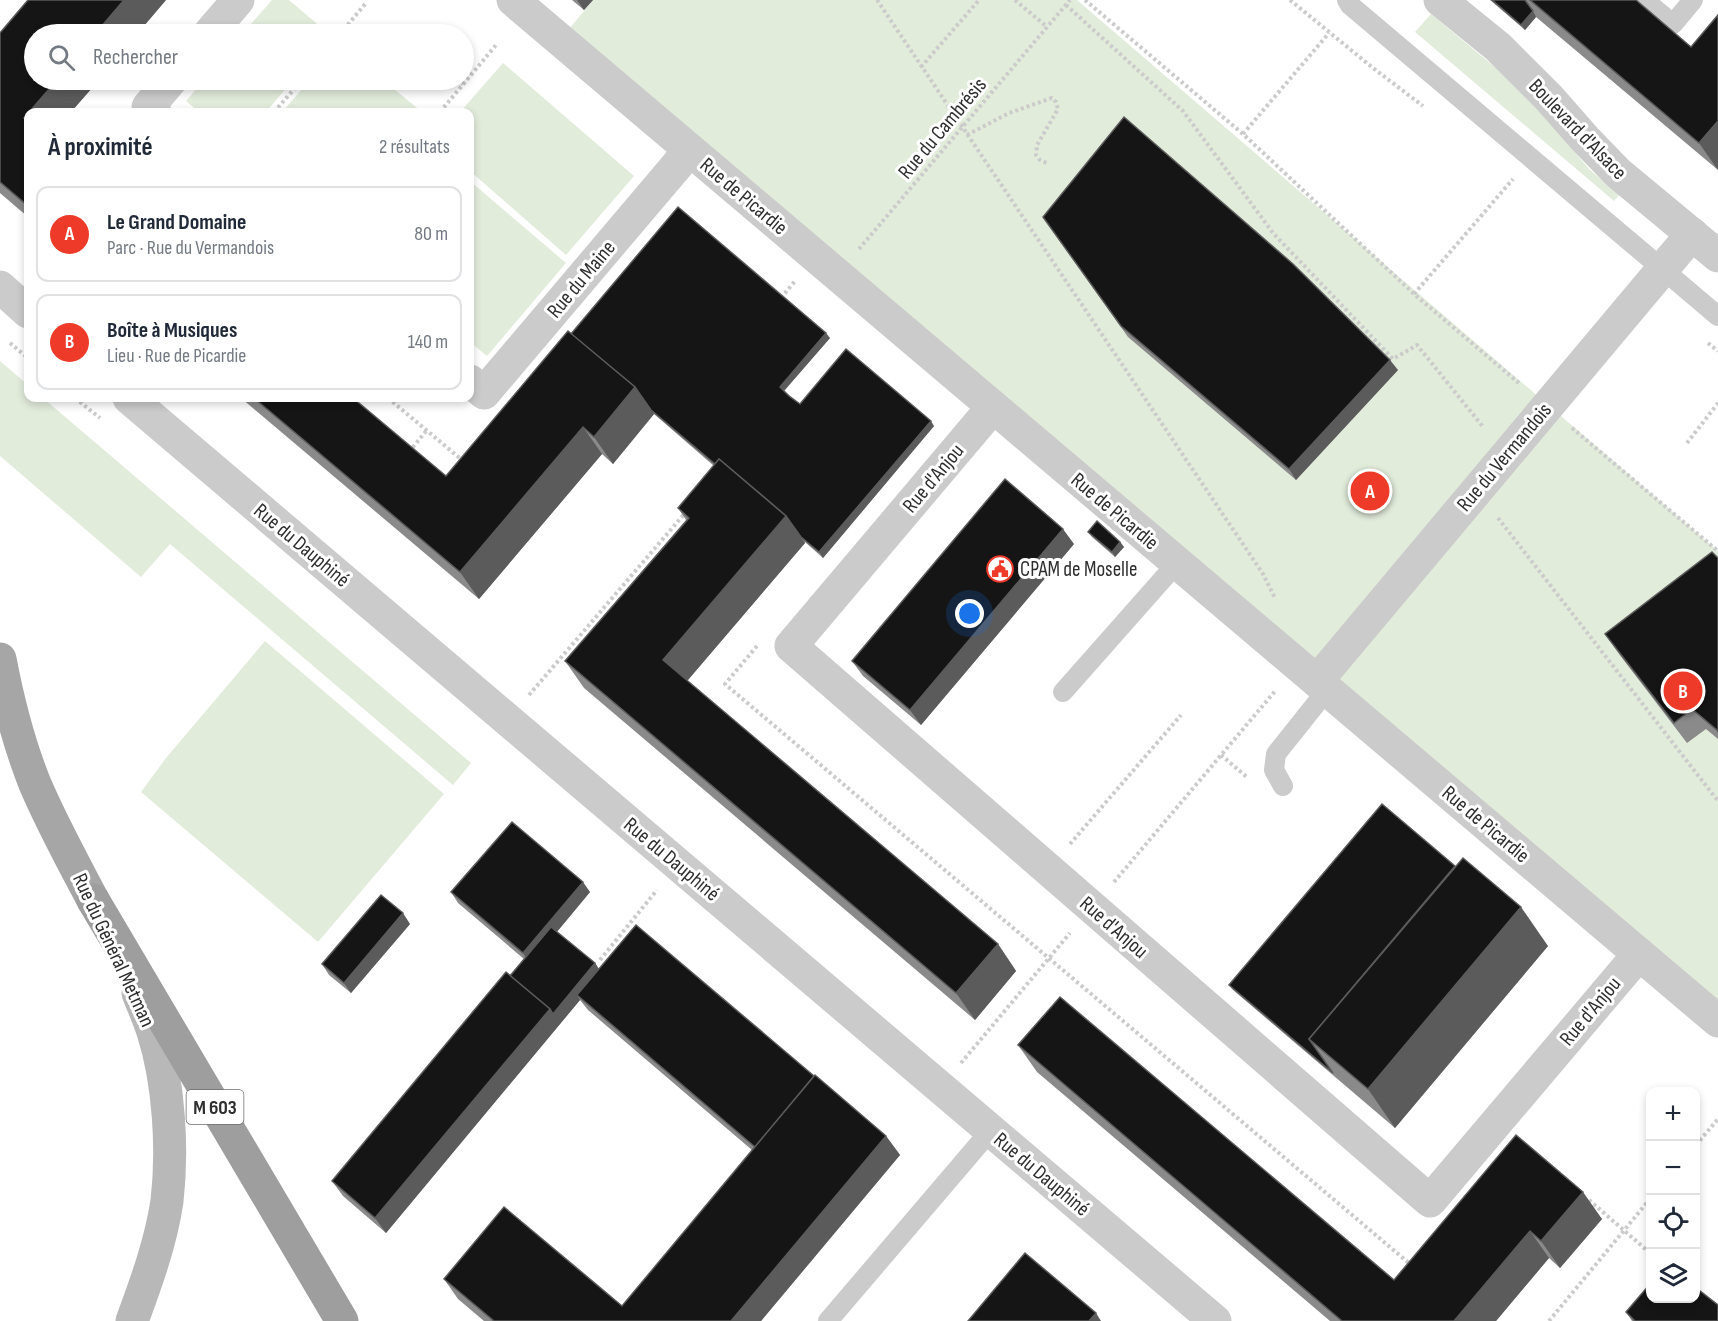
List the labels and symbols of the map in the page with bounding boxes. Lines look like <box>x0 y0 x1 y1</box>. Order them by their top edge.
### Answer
street label: Rue du Cambrésis <box>893 73 992 184</box>
street label: Boulevard d'Alsace <box>1523 74 1632 185</box>
street label: Rue de Picardie <box>695 153 793 240</box>
street label: Rue du Maine <box>542 236 621 323</box>
street label: Rue du Vermandois <box>1452 398 1557 517</box>
street label: Rue d'Anjou <box>897 439 969 518</box>
street label: Rue de Picardie <box>1066 468 1164 555</box>
pin: A <box>1350 468 1390 514</box>
street label: Rue du Dauphiné <box>249 498 355 593</box>
public building icon: CPAM de Moselle <box>985 554 1015 584</box>
place label: CPAM de Moselle <box>1020 557 1137 582</box>
your location <box>955 599 984 628</box>
pin: B <box>1664 668 1702 714</box>
street label: Rue de Picardie <box>1437 781 1535 868</box>
street label: Rue du Dauphiné <box>619 812 725 907</box>
street label: Rue du Général Metman <box>67 870 160 1031</box>
street label: Rue d'Anjou <box>1075 891 1153 964</box>
street label: Rue d'Anjou <box>1554 972 1626 1051</box>
road number: M 603 <box>186 1090 244 1124</box>
street label: Rue du Dauphiné <box>989 1127 1095 1222</box>

